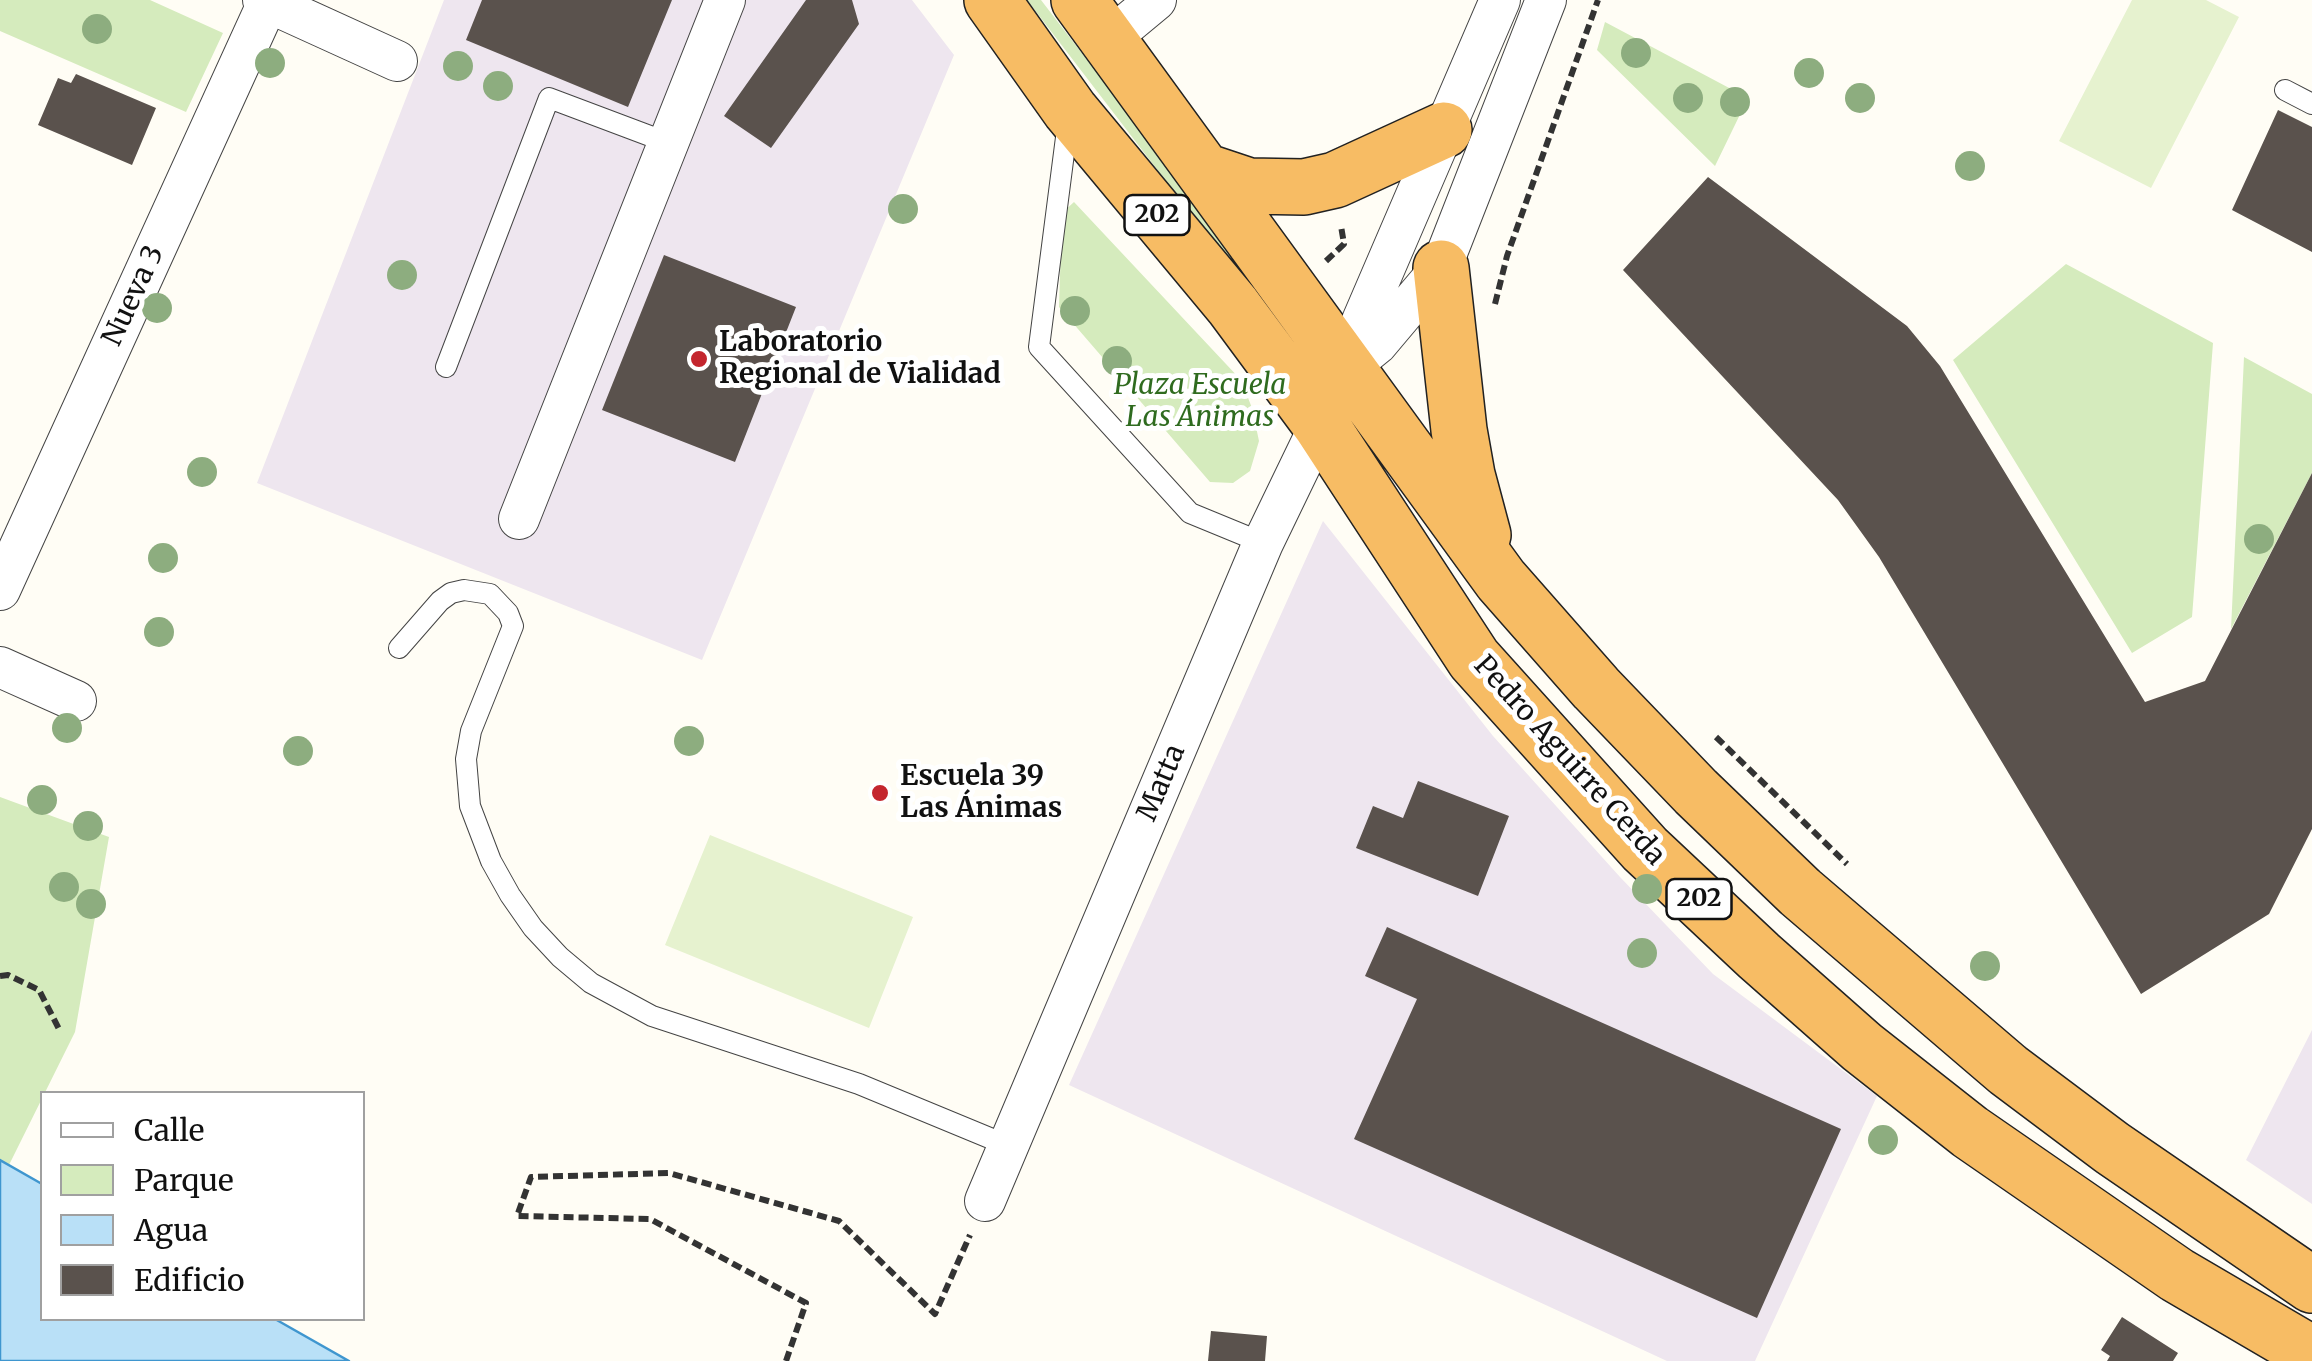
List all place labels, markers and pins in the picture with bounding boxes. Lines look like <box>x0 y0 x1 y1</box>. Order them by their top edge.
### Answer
place label: Laboratorio Regional de Vialidad <box>719 326 1001 392</box>
marker: Laboratorio Regional de Vialidad <box>688 348 710 370</box>
place label: Escuela 39 Las Ánimas <box>900 760 1062 826</box>
marker: Escuela 39 Las Ánimas <box>869 782 891 804</box>

